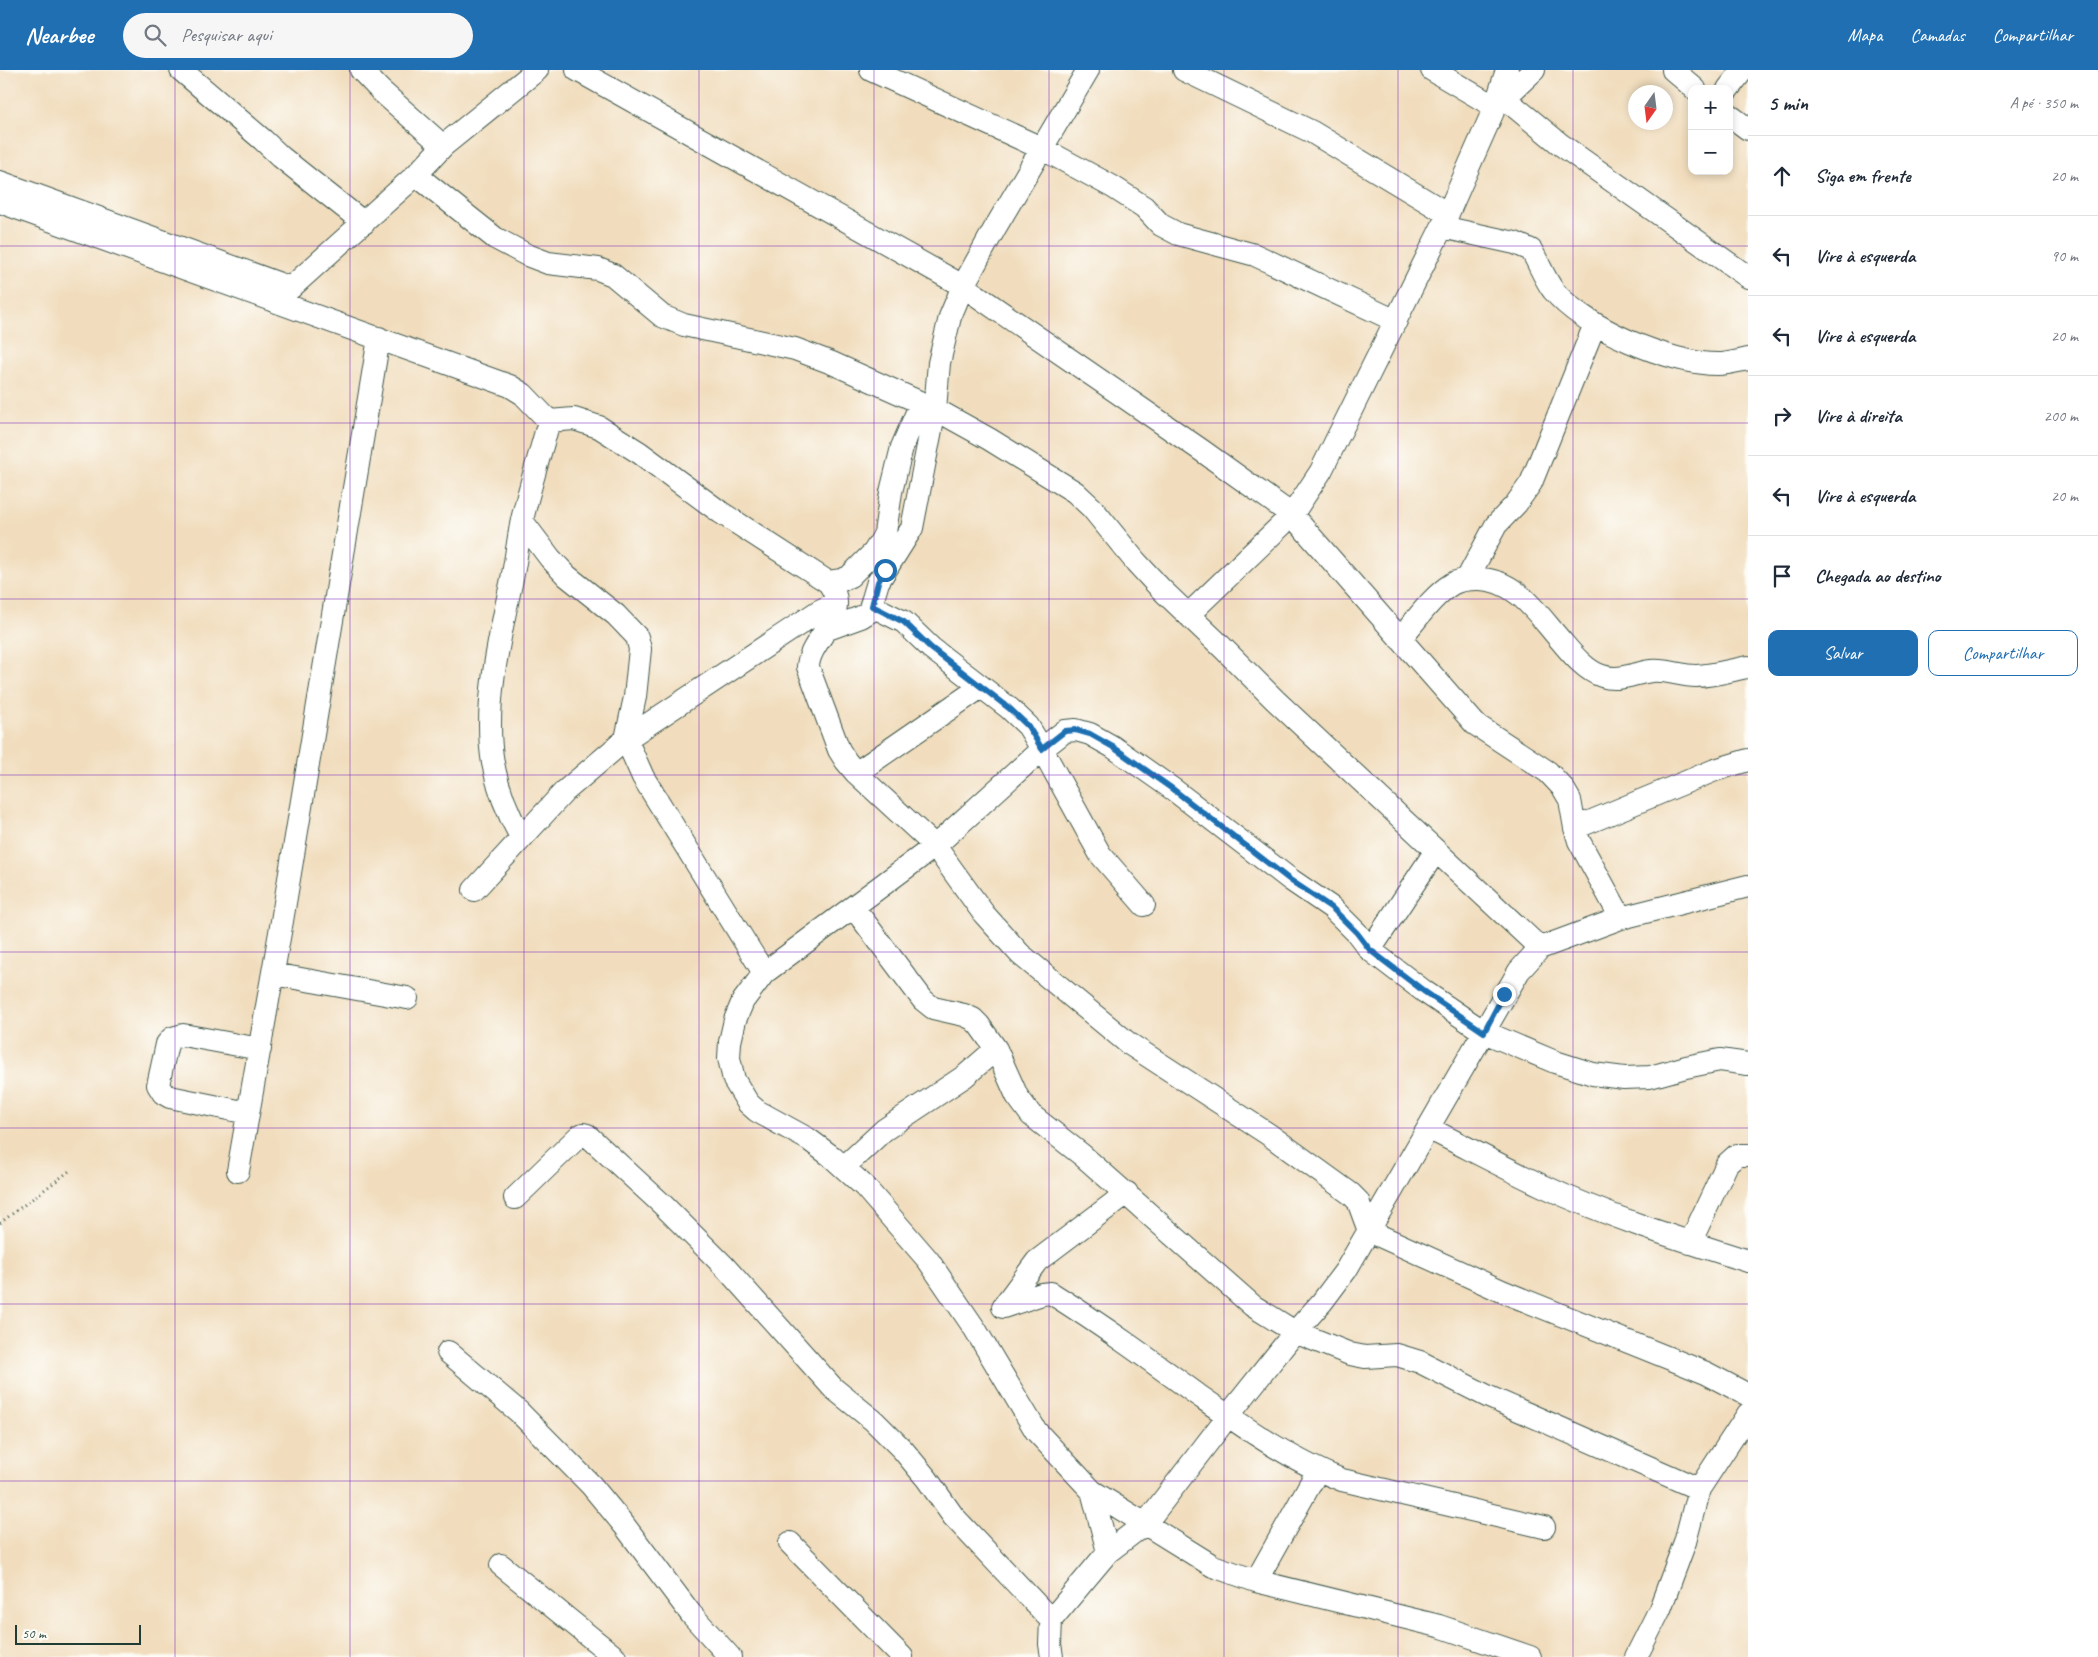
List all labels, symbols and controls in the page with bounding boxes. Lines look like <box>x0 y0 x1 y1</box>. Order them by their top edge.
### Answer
search box <box>123 13 473 58</box>
text: Nearbee <box>25 20 93 50</box>
icon: search <box>141 21 169 49</box>
text: Pesquisar aqui <box>181 23 272 47</box>
text: Mapa <box>1848 24 1882 46</box>
text: Camadas <box>1910 24 1965 46</box>
text: Compartilhar <box>1993 24 2073 46</box>
north arrow <box>1628 85 1673 130</box>
map controls <box>1688 85 1733 175</box>
button: + <box>1688 85 1733 130</box>
text: 5 min <box>1768 90 1808 116</box>
text: A pé · 350 m <box>2010 93 2078 113</box>
button: − <box>1688 130 1733 175</box>
icon: ahead <box>1768 162 1796 190</box>
text: Siga em frente <box>1815 164 1911 188</box>
text: 20 m <box>2051 166 2078 186</box>
icon: left <box>1768 242 1796 270</box>
text: Vire à esquerda <box>1815 244 1915 268</box>
text: 90 m <box>2051 246 2078 266</box>
icon: left <box>1768 322 1796 350</box>
text: Vire à esquerda <box>1815 324 1915 348</box>
text: 20 m <box>2051 326 2078 346</box>
icon: right <box>1768 402 1796 430</box>
text: Vire à direita <box>1815 404 1902 428</box>
text: 200 m <box>2044 406 2078 426</box>
icon: left <box>1768 482 1796 510</box>
text: Vire à esquerda <box>1815 484 1915 508</box>
text: 20 m <box>2051 486 2078 506</box>
route start <box>874 559 897 582</box>
icon: arrive <box>1768 562 1796 590</box>
text: Chegada ao destino <box>1815 564 1941 588</box>
button: Salvar <box>1768 630 1918 676</box>
button: Compartilhar <box>1928 630 2078 676</box>
route end <box>1493 983 1516 1006</box>
scale bar <box>15 1622 141 1645</box>
text: 50 m <box>22 1625 46 1642</box>

